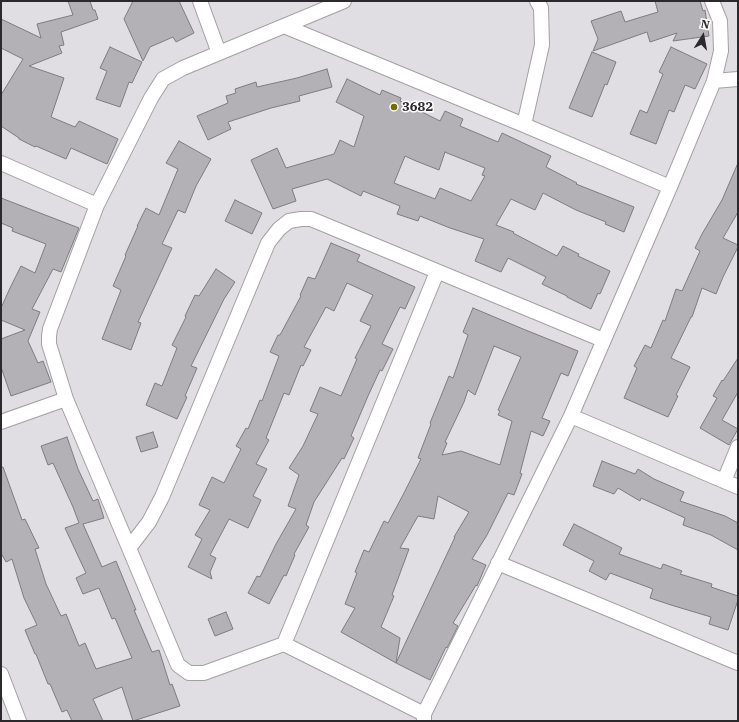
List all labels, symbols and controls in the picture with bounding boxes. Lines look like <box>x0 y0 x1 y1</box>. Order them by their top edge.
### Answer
north arrow <box>683 16 723 56</box>
text: N <box>700 17 711 32</box>
place label: 3682 <box>402 99 433 115</box>
marker: 3682 <box>389 102 399 112</box>

